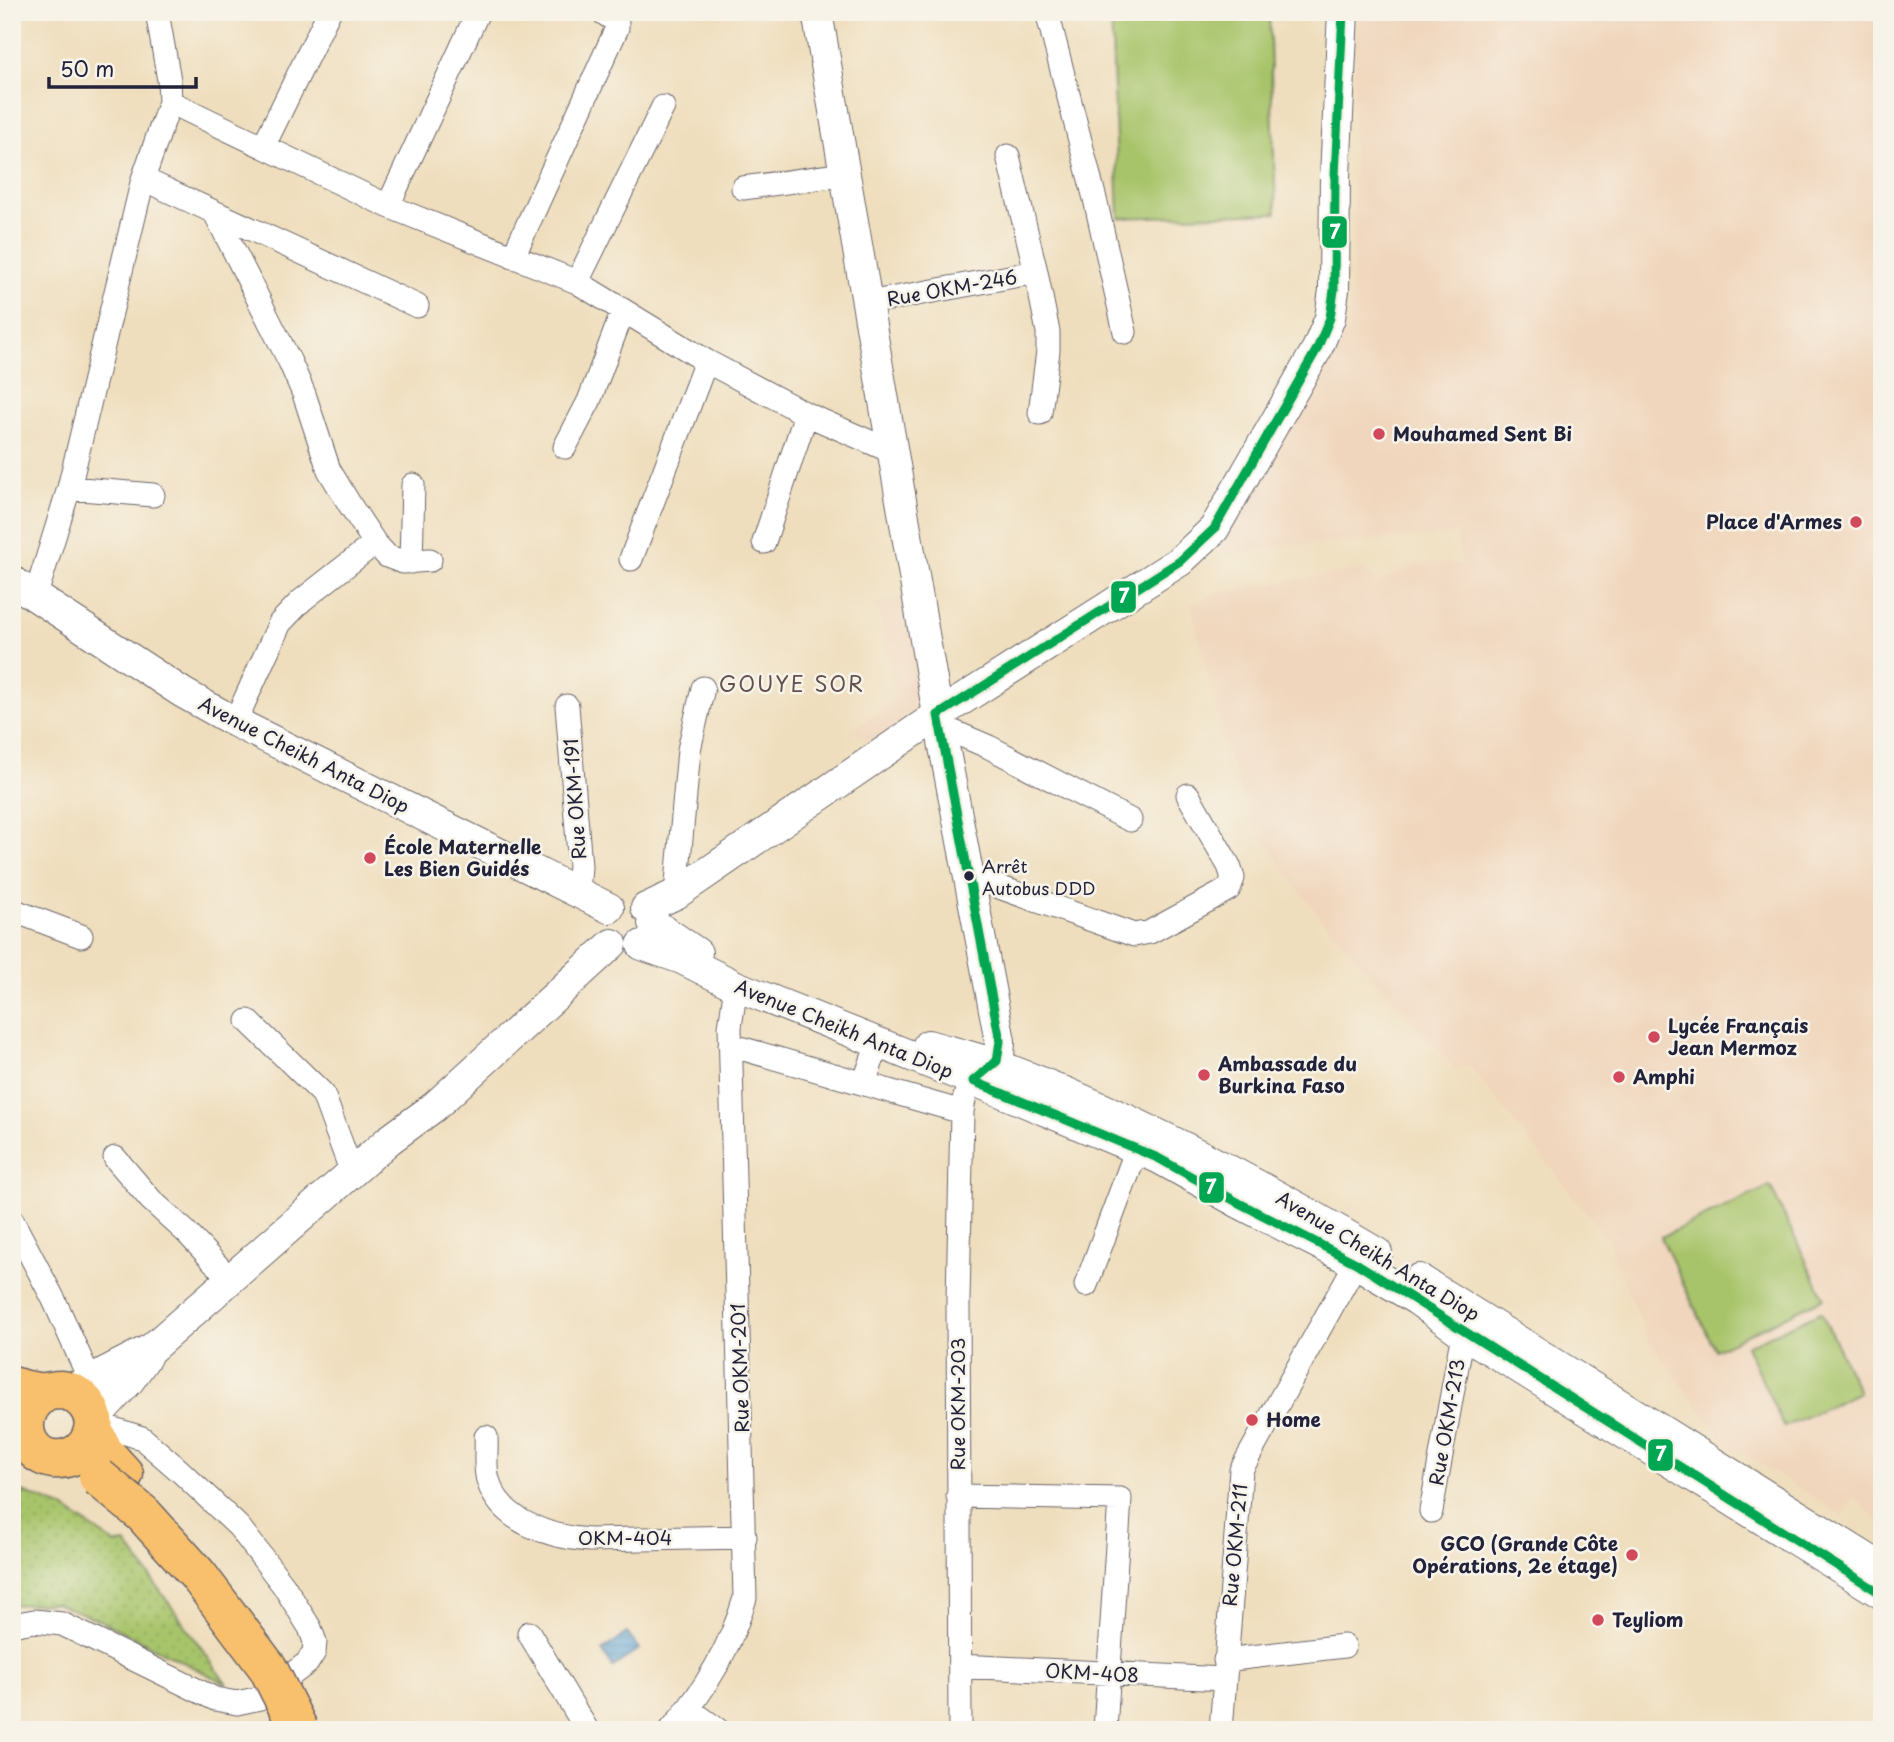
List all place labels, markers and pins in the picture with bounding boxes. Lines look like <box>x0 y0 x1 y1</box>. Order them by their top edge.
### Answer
place label: Mouhamed Sent Bi <box>1393 419 1572 447</box>
marker: Mouhamed Sent Bi <box>1371 426 1387 442</box>
place label: Place d'Armes <box>1706 507 1842 535</box>
marker: Place d'Armes <box>1848 514 1864 530</box>
place label: École Maternelle Les Bien Guidés <box>384 832 541 882</box>
marker: École Maternelle Les Bien Guidés <box>362 850 378 866</box>
place label: Arrêt Autobus DDD <box>982 853 1096 901</box>
marker: Arrêt Autobus DDD <box>962 869 976 883</box>
place label: Lycée Français Jean Mermoz <box>1668 1011 1808 1061</box>
marker: Lycée Français Jean Mermoz <box>1646 1029 1662 1045</box>
place label: Ambassade du Burkina Faso <box>1217 1049 1357 1099</box>
place label: Amphi <box>1633 1062 1695 1090</box>
marker: Ambassade du Burkina Faso <box>1196 1067 1212 1083</box>
marker: Amphi <box>1611 1069 1627 1085</box>
place label: Home <box>1266 1405 1321 1433</box>
marker: Home <box>1244 1412 1260 1428</box>
place label: GCO (Grande Côte Opérations, 2e étage) <box>1412 1529 1618 1579</box>
marker: GCO (Grande Côte Opérations, 2e étage) <box>1624 1547 1640 1563</box>
place label: Teyliom <box>1612 1605 1684 1633</box>
marker: Teyliom <box>1590 1612 1606 1628</box>

